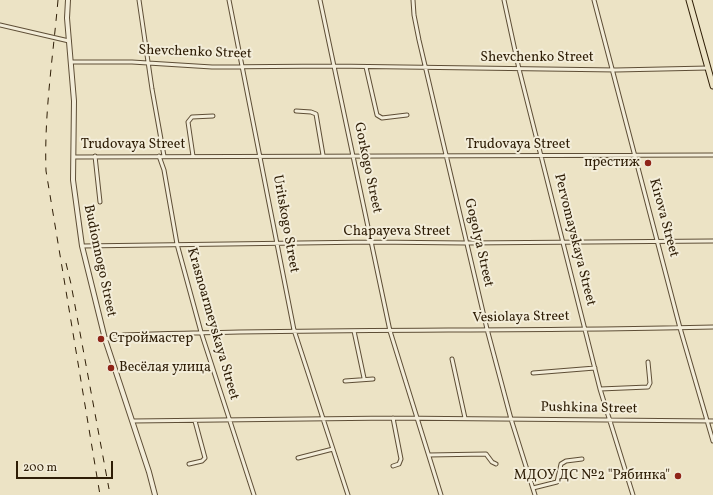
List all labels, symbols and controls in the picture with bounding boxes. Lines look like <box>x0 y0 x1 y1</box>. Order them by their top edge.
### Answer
street label: Shevchenko Street <box>138 43 252 63</box>
street label: Shevchenko Street <box>480 50 594 66</box>
street label: Gorkogo Street <box>349 121 385 215</box>
street label: Trudovaya Street <box>81 137 185 153</box>
street label: Trudovaya Street <box>466 137 570 153</box>
place label: престиж <box>584 155 640 171</box>
marker: престиж <box>643 158 653 168</box>
street label: Pervomayskaya Street <box>549 172 599 308</box>
street label: Uritskogo Street <box>268 174 302 274</box>
street label: Kirova Street <box>644 177 682 259</box>
street label: Gogolya Street <box>460 197 496 289</box>
street label: Budionnogo Street <box>79 203 119 319</box>
street label: Chapayeva Street <box>344 224 450 240</box>
street label: Krasnoarmeyskaya Street <box>182 246 242 402</box>
street label: Vesiolaya Street <box>472 309 570 327</box>
place label: Строймастер <box>109 331 193 347</box>
marker: Строймастер <box>96 334 106 344</box>
place label: Весёлая улица <box>119 360 211 376</box>
marker: Весёлая улица <box>106 363 116 373</box>
street label: Pushkina Street <box>540 400 638 418</box>
scale bar <box>18 453 115 479</box>
text: 200 m <box>23 460 57 476</box>
place label: МДОУ ДС №2 "Рябинка" <box>514 468 670 484</box>
marker: МДОУ ДС №2 "Рябинка" <box>673 471 683 481</box>

